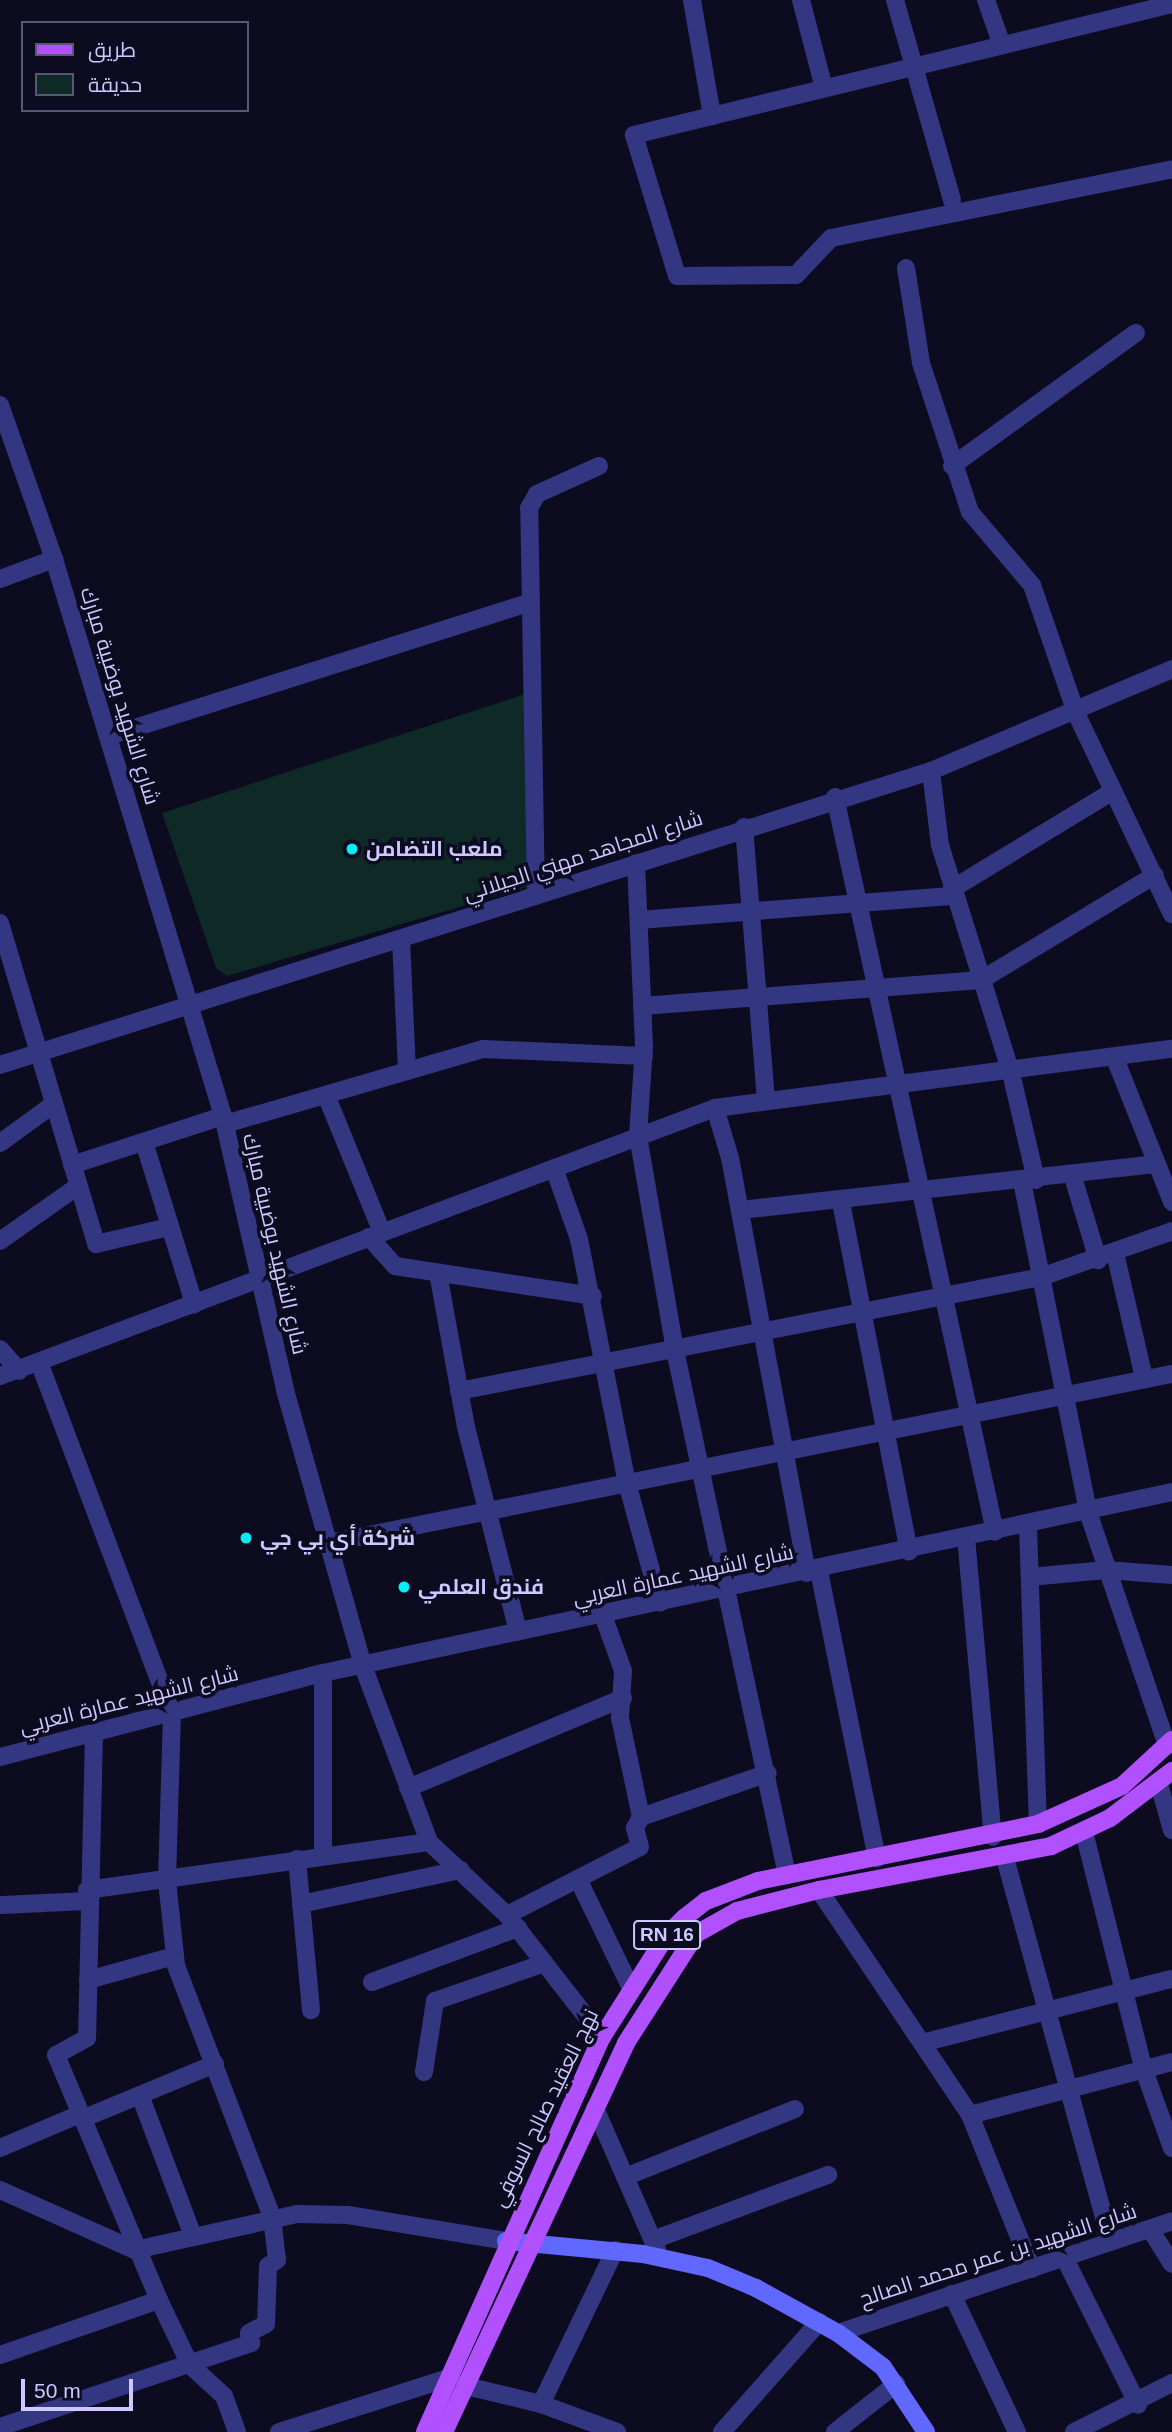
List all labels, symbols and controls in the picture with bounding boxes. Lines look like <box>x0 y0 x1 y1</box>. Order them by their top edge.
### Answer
legend <box>21 21 248 112</box>
text: طريق <box>88 38 136 61</box>
text: حديقة <box>88 73 142 96</box>
street label: شارع الشهيد بوضبية مبارك <box>75 584 165 808</box>
street label: شارع المجاهد مهني الجيلاني <box>460 805 706 907</box>
place label: ملعب التضامن <box>366 836 503 862</box>
marker: ملعب التضامن <box>344 841 360 857</box>
street label: شارع الشهيد بوضبية مبارك <box>237 1131 313 1357</box>
place label: شركة أي بي جي <box>260 1525 415 1551</box>
marker: شركة أي بي جي <box>238 1530 254 1546</box>
street label: شارع الشهيد عمارة العربي <box>570 1539 796 1611</box>
place label: فندق العلمي <box>418 1574 544 1600</box>
marker: فندق العلمي <box>396 1579 412 1595</box>
street label: شارع الشهيد عمارة العربي <box>17 1661 241 1739</box>
road number: RN 16 <box>632 1920 702 1951</box>
street label: نهج العقيد صالح السوفي <box>486 2005 604 2211</box>
street label: شارع الشهيد بن عمر محمد الصالح <box>856 2198 1140 2312</box>
scale bar <box>24 2366 136 2410</box>
text: 50 m <box>34 2379 81 2402</box>

